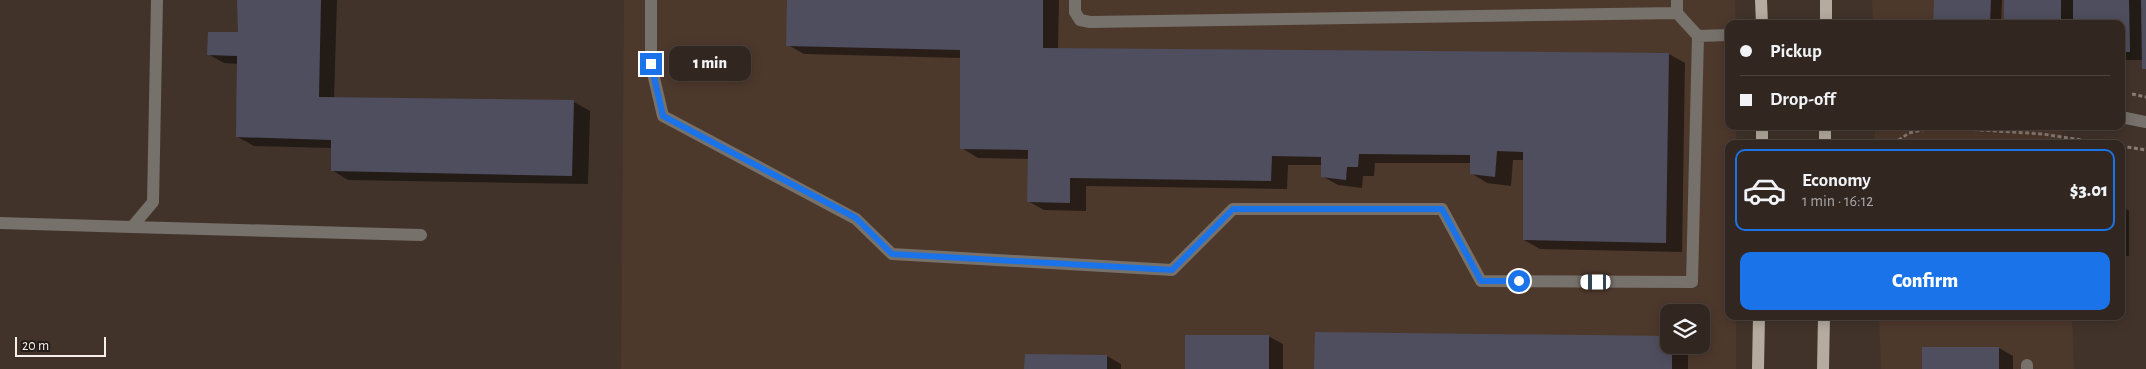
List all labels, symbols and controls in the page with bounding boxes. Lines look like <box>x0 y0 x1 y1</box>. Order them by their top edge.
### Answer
text: Pickup <box>1770 42 1822 61</box>
callout: 1 min <box>668 46 751 82</box>
route end <box>640 53 662 75</box>
text: 1 min <box>693 55 727 71</box>
text: Drop-off <box>1770 90 1835 109</box>
icon: car <box>1742 168 1787 213</box>
text: Economy <box>1802 171 1871 190</box>
text: $3.01 <box>2070 181 2108 200</box>
text: 1 min · 16:12 <box>1802 193 1874 209</box>
button: Confirm <box>1740 252 2110 310</box>
route start <box>1508 270 1530 292</box>
car <box>1581 275 1611 290</box>
map controls <box>1660 304 1710 354</box>
button: layers <box>1660 304 1710 354</box>
scale bar <box>15 334 106 357</box>
text: 20 m <box>22 339 49 353</box>

